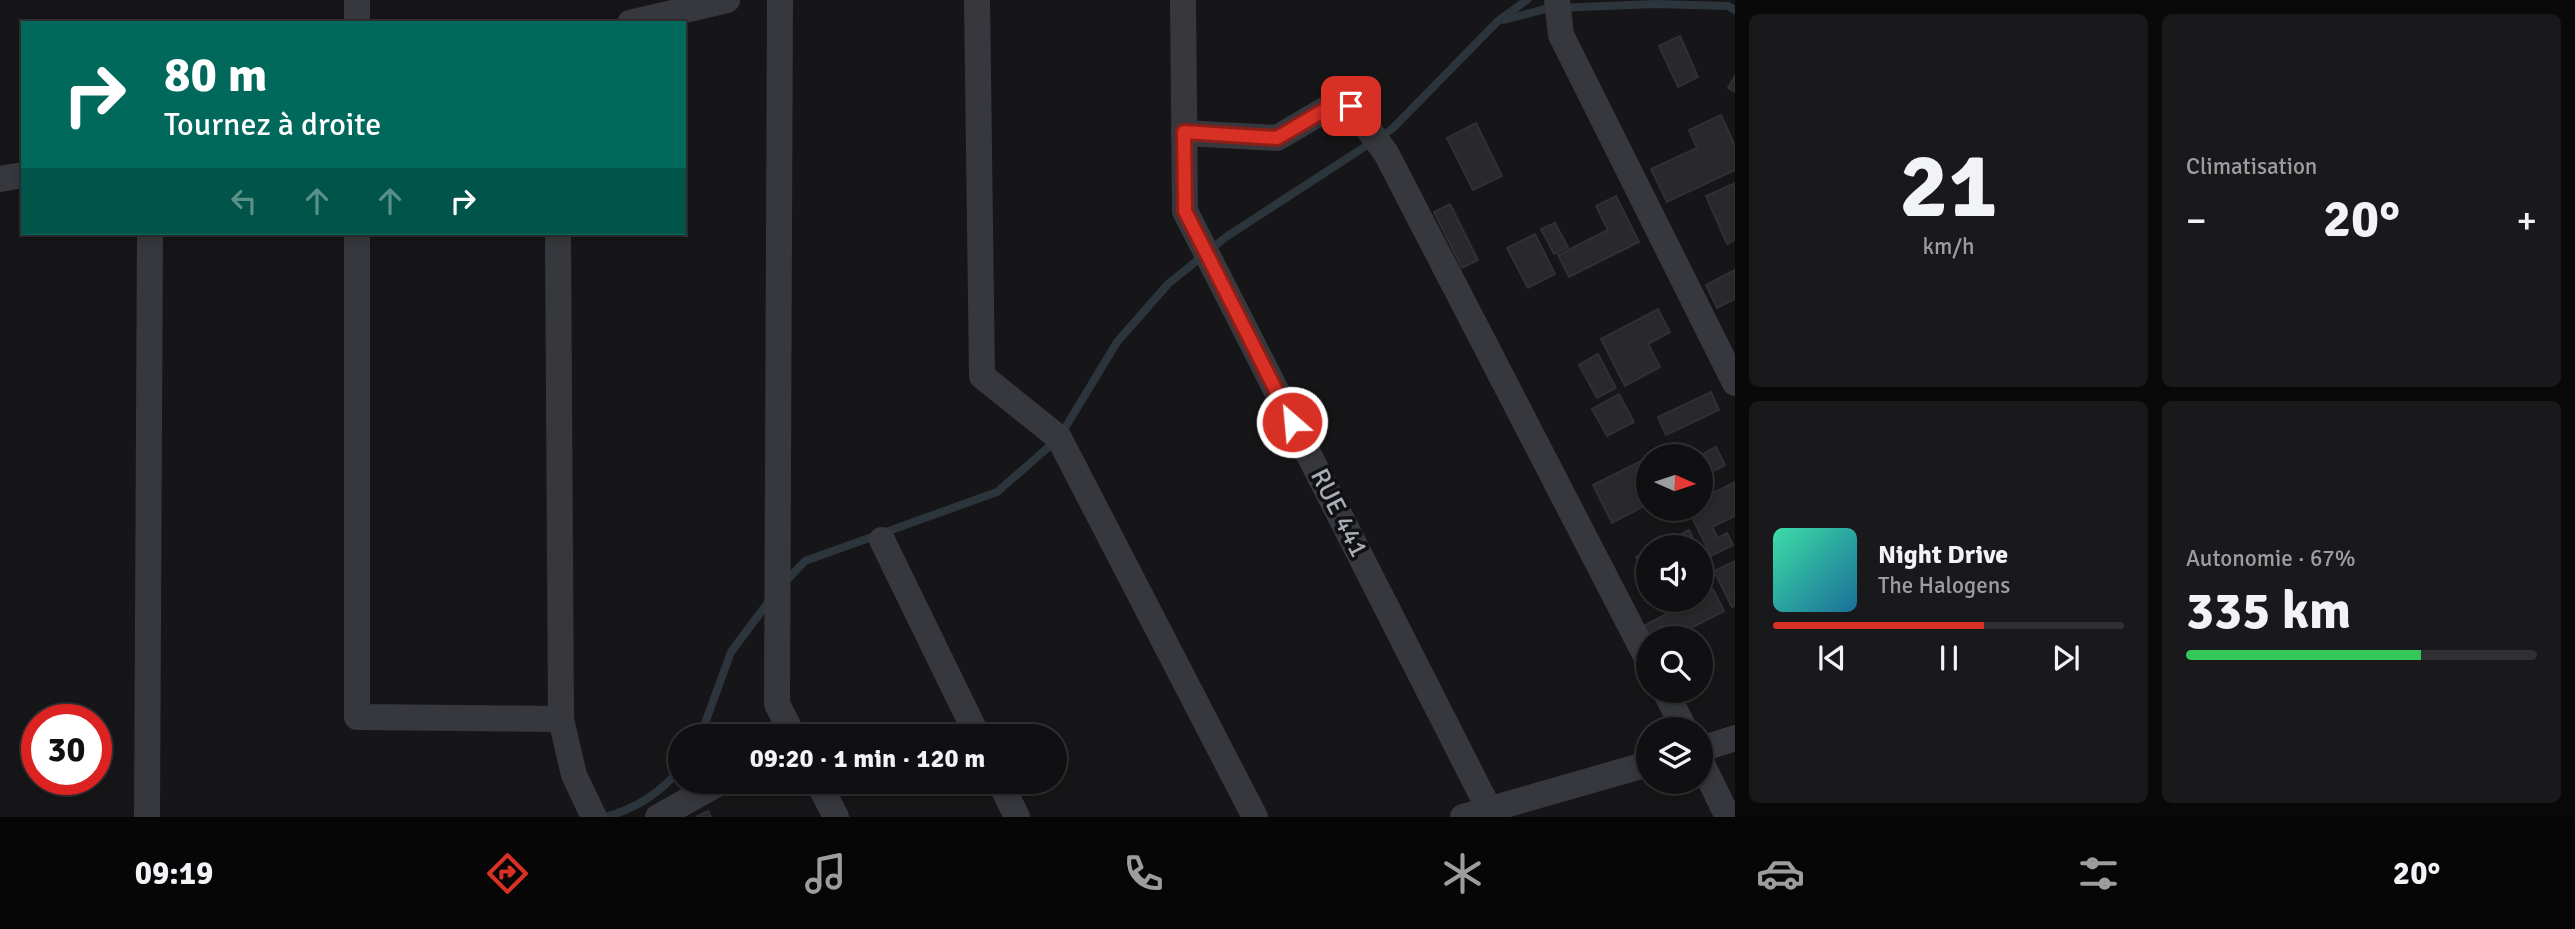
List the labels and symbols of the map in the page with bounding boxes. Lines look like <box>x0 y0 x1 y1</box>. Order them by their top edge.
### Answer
pin <box>1321 76 1381 136</box>
position arrow <box>1255 385 1329 459</box>
north arrow <box>1636 444 1713 522</box>
street label: RUE 441 <box>1303 463 1375 563</box>
speed limit sign: 30 <box>21 704 112 795</box>

